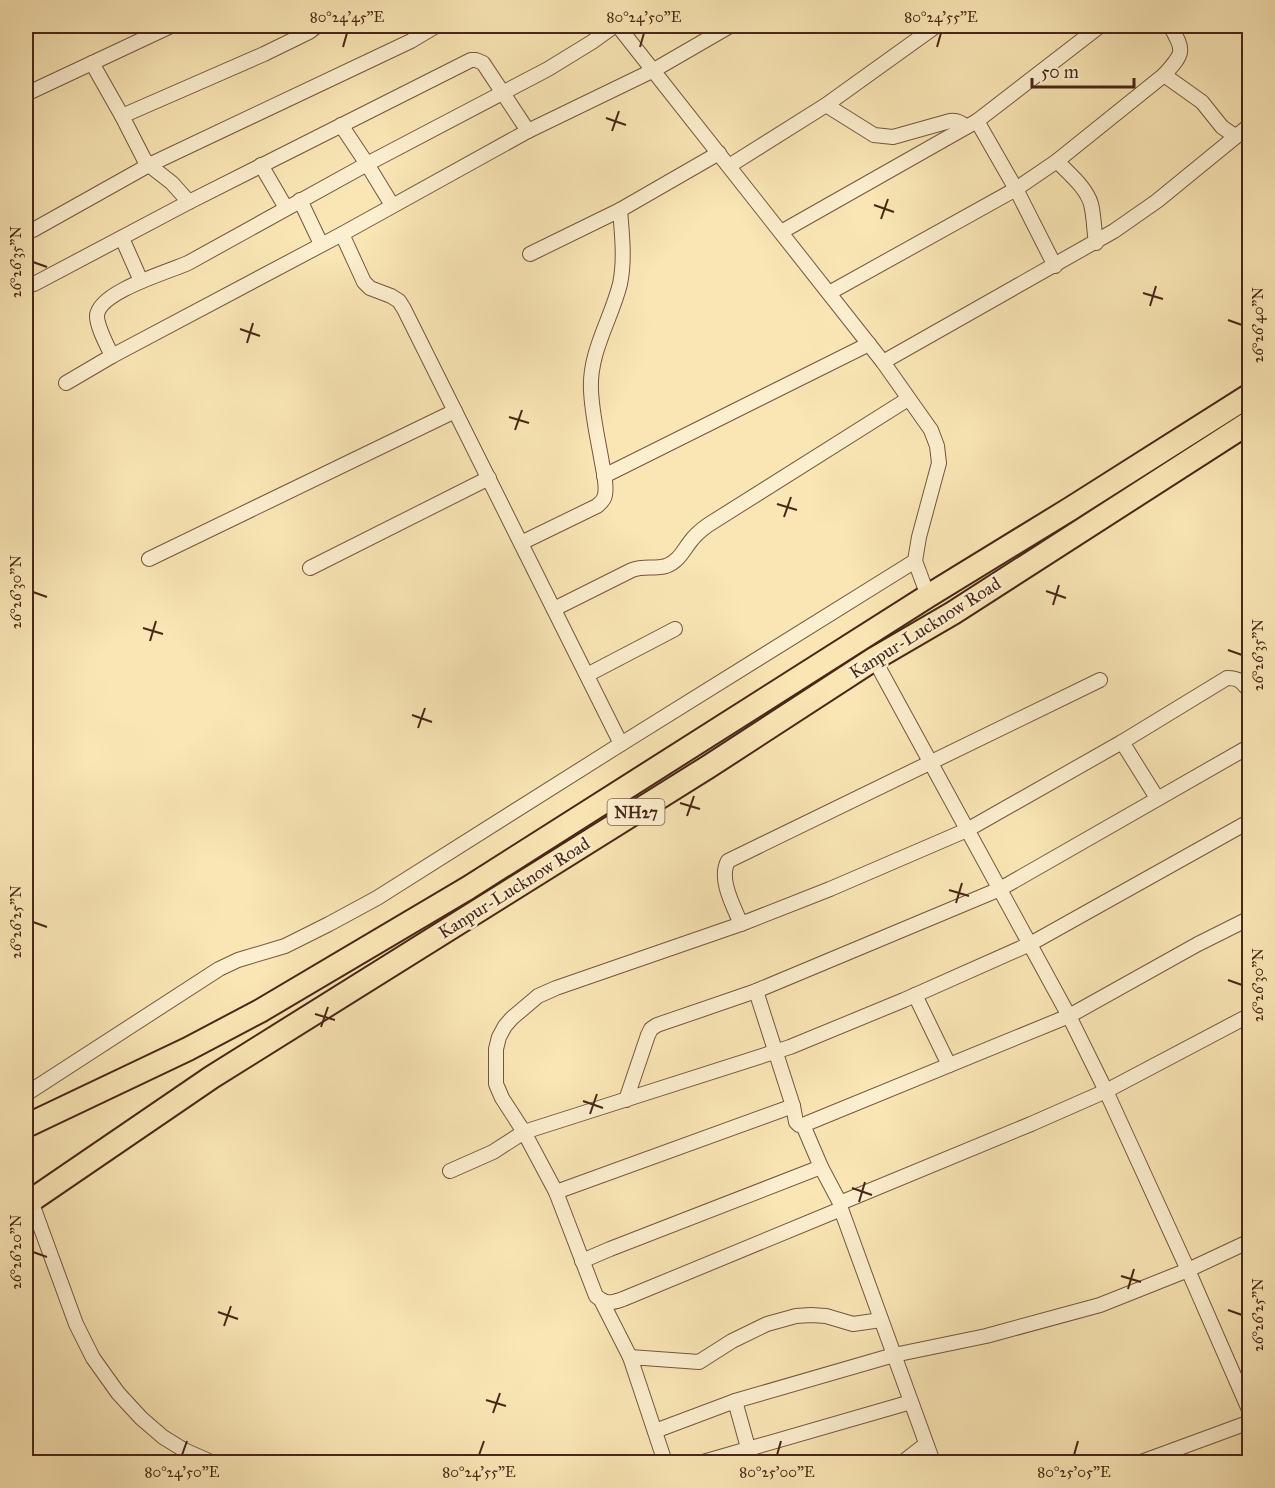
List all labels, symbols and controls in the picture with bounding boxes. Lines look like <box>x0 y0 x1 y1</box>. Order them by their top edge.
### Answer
text: 80°24'45"E <box>310 8 385 26</box>
text: 80°24'50"E <box>606 8 682 26</box>
text: 80°24'55"E <box>904 8 978 26</box>
scale bar <box>1032 51 1134 89</box>
text: 50 m <box>1041 61 1079 83</box>
text: 26°26'35"N <box>7 226 25 298</box>
text: 26°26'40"N <box>1249 287 1267 363</box>
text: 26°26'30"N <box>7 555 25 629</box>
street label: Kanpur-Lucknow Road <box>845 572 1005 684</box>
text: 26°26'35"N <box>1249 619 1267 691</box>
road number: NH27 <box>608 799 664 825</box>
street label: Kanpur-Lucknow Road <box>434 832 594 944</box>
text: 26°26'25"N <box>7 885 25 959</box>
text: 26°26'30"N <box>1249 948 1267 1022</box>
text: 26°26'20"N <box>7 1214 25 1290</box>
text: 26°26'25"N <box>1249 1278 1267 1352</box>
text: 80°24'50"E <box>144 1463 220 1481</box>
text: 80°24'55"E <box>442 1463 516 1481</box>
text: 80°25'00"E <box>739 1463 815 1481</box>
text: 80°25'05"E <box>1037 1463 1111 1481</box>

